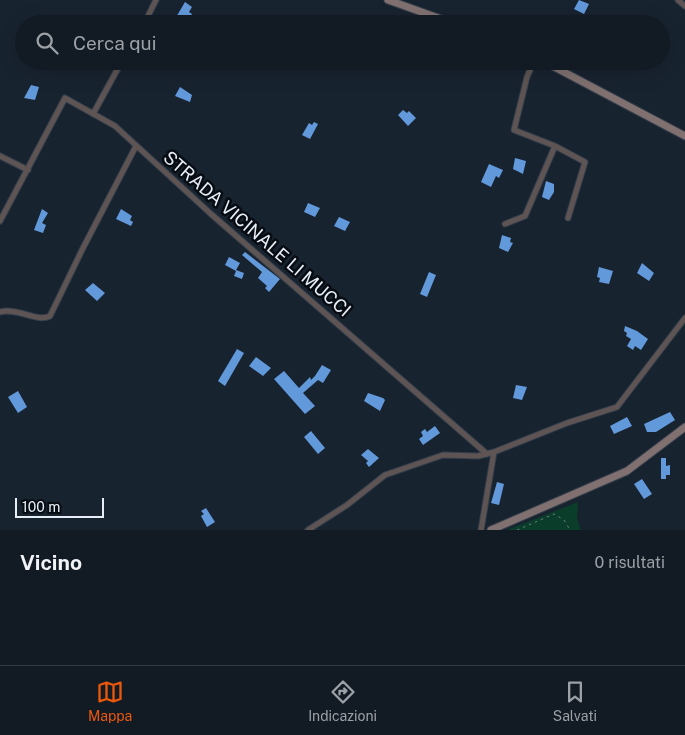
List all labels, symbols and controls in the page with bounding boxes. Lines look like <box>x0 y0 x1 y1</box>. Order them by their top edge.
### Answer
search box <box>15 15 670 70</box>
icon: search <box>33 29 61 57</box>
text: Cerca qui <box>73 32 156 54</box>
street label: STRADA VICINALE LI MUCCI <box>159 147 355 321</box>
scale bar <box>15 495 104 518</box>
text: 100 m <box>22 499 60 515</box>
text: Vicino <box>20 550 82 575</box>
text: 0 risultati <box>595 553 665 572</box>
tab: Mappa <box>88 678 132 724</box>
tab: Indicazioni <box>308 678 377 724</box>
tab: Salvati <box>553 678 597 724</box>

